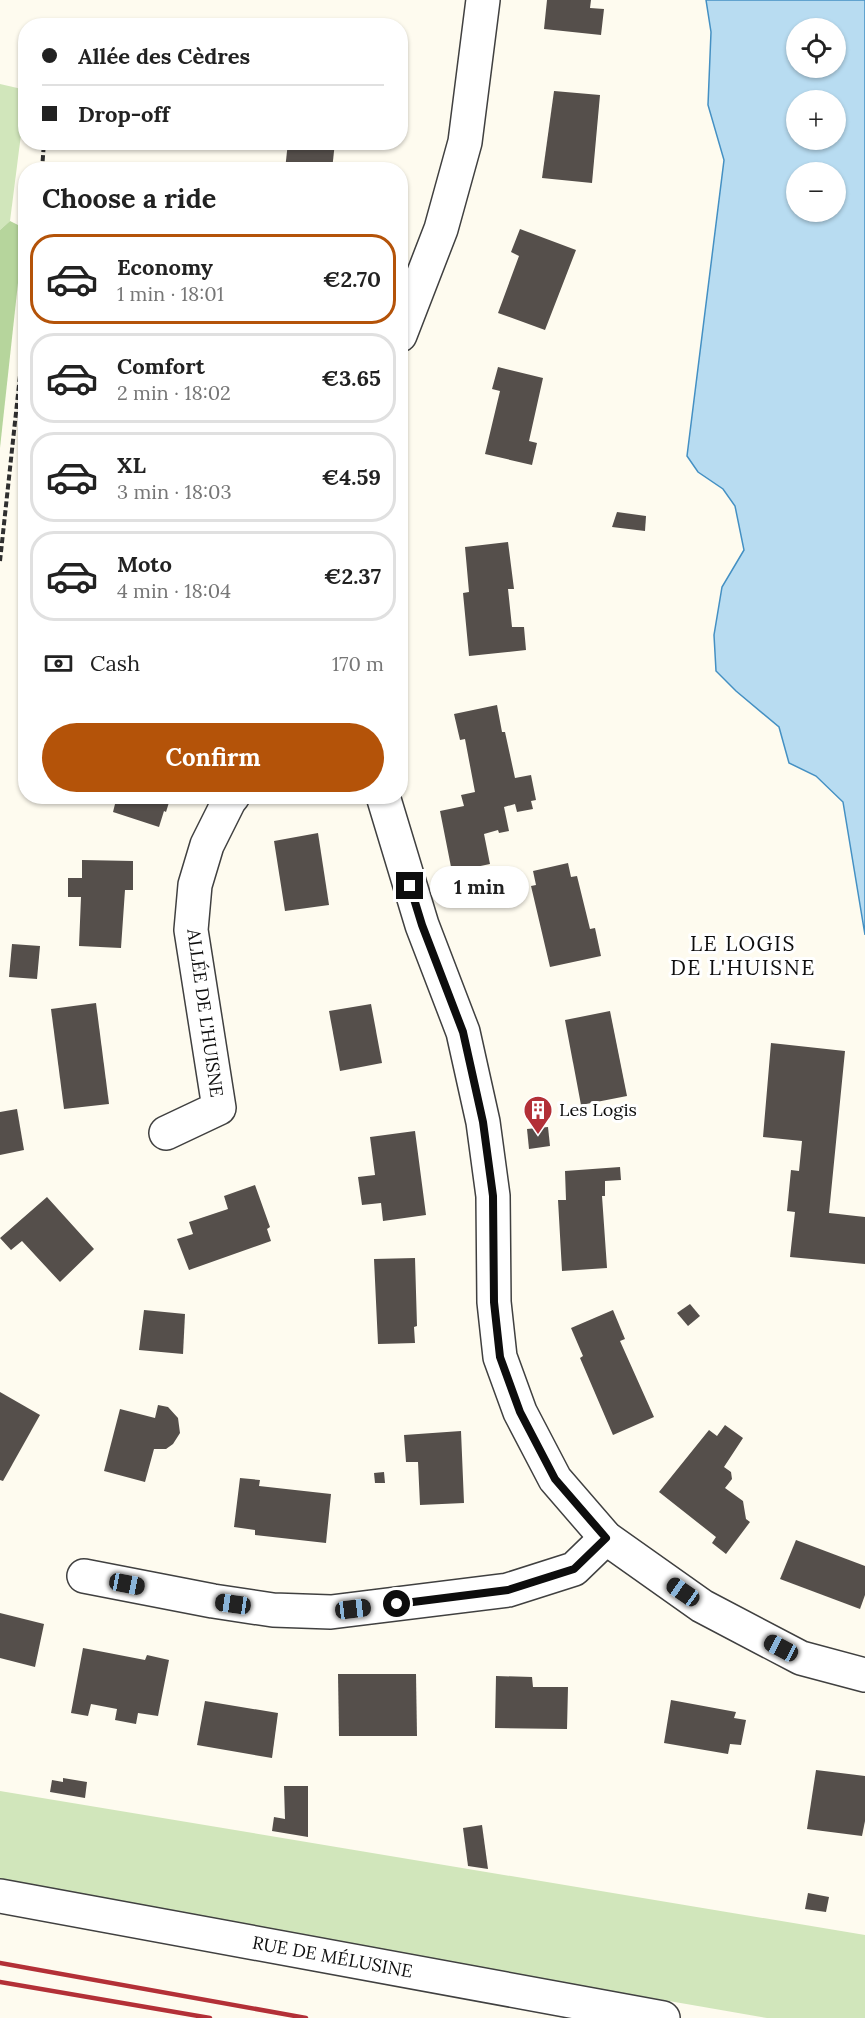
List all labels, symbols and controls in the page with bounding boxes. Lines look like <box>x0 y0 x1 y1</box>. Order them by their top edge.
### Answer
map controls <box>786 18 846 222</box>
button: locate <box>786 18 846 78</box>
text: Allée des Cèdres <box>78 42 250 70</box>
button: + <box>786 90 846 150</box>
text: Drop-off <box>78 100 170 128</box>
button: − <box>786 162 846 222</box>
text: Choose a ride <box>42 181 216 215</box>
icon: car <box>45 252 99 306</box>
text: Economy <box>117 253 213 281</box>
text: €2.70 <box>323 265 381 293</box>
text: 1 min · 18:01 <box>117 281 224 306</box>
icon: car <box>45 351 99 405</box>
text: Comfort <box>117 352 205 380</box>
text: €3.65 <box>321 364 381 392</box>
text: 2 min · 18:02 <box>117 380 231 405</box>
icon: car <box>45 450 99 504</box>
text: XL <box>117 451 146 479</box>
text: €4.59 <box>321 463 381 491</box>
text: 3 min · 18:03 <box>117 479 232 504</box>
icon: car <box>45 549 99 603</box>
text: Moto <box>117 550 172 578</box>
text: €2.37 <box>324 562 381 590</box>
text: 4 min · 18:04 <box>117 578 231 603</box>
icon: cash <box>42 647 75 680</box>
text: Cash <box>90 649 140 677</box>
text: 170 m <box>332 651 384 676</box>
button: Confirm <box>42 723 384 792</box>
callout: 1 min <box>431 865 530 907</box>
route end <box>396 872 423 899</box>
text: 1 min <box>454 874 505 899</box>
street label: ALLÉE DE L'HUISNE <box>182 926 229 1099</box>
district label: LE LOGIS DE L'HUISNE <box>670 930 816 981</box>
building icon: Les Logis <box>522 1094 554 1136</box>
place label: Les Logis <box>559 1098 637 1121</box>
car <box>108 1572 146 1596</box>
car <box>663 1574 703 1610</box>
route start <box>383 1590 410 1617</box>
car <box>214 1593 252 1615</box>
car <box>334 1598 372 1620</box>
car <box>761 1632 801 1664</box>
street label: RUE DE MÉLUSINE <box>251 1931 415 1983</box>

